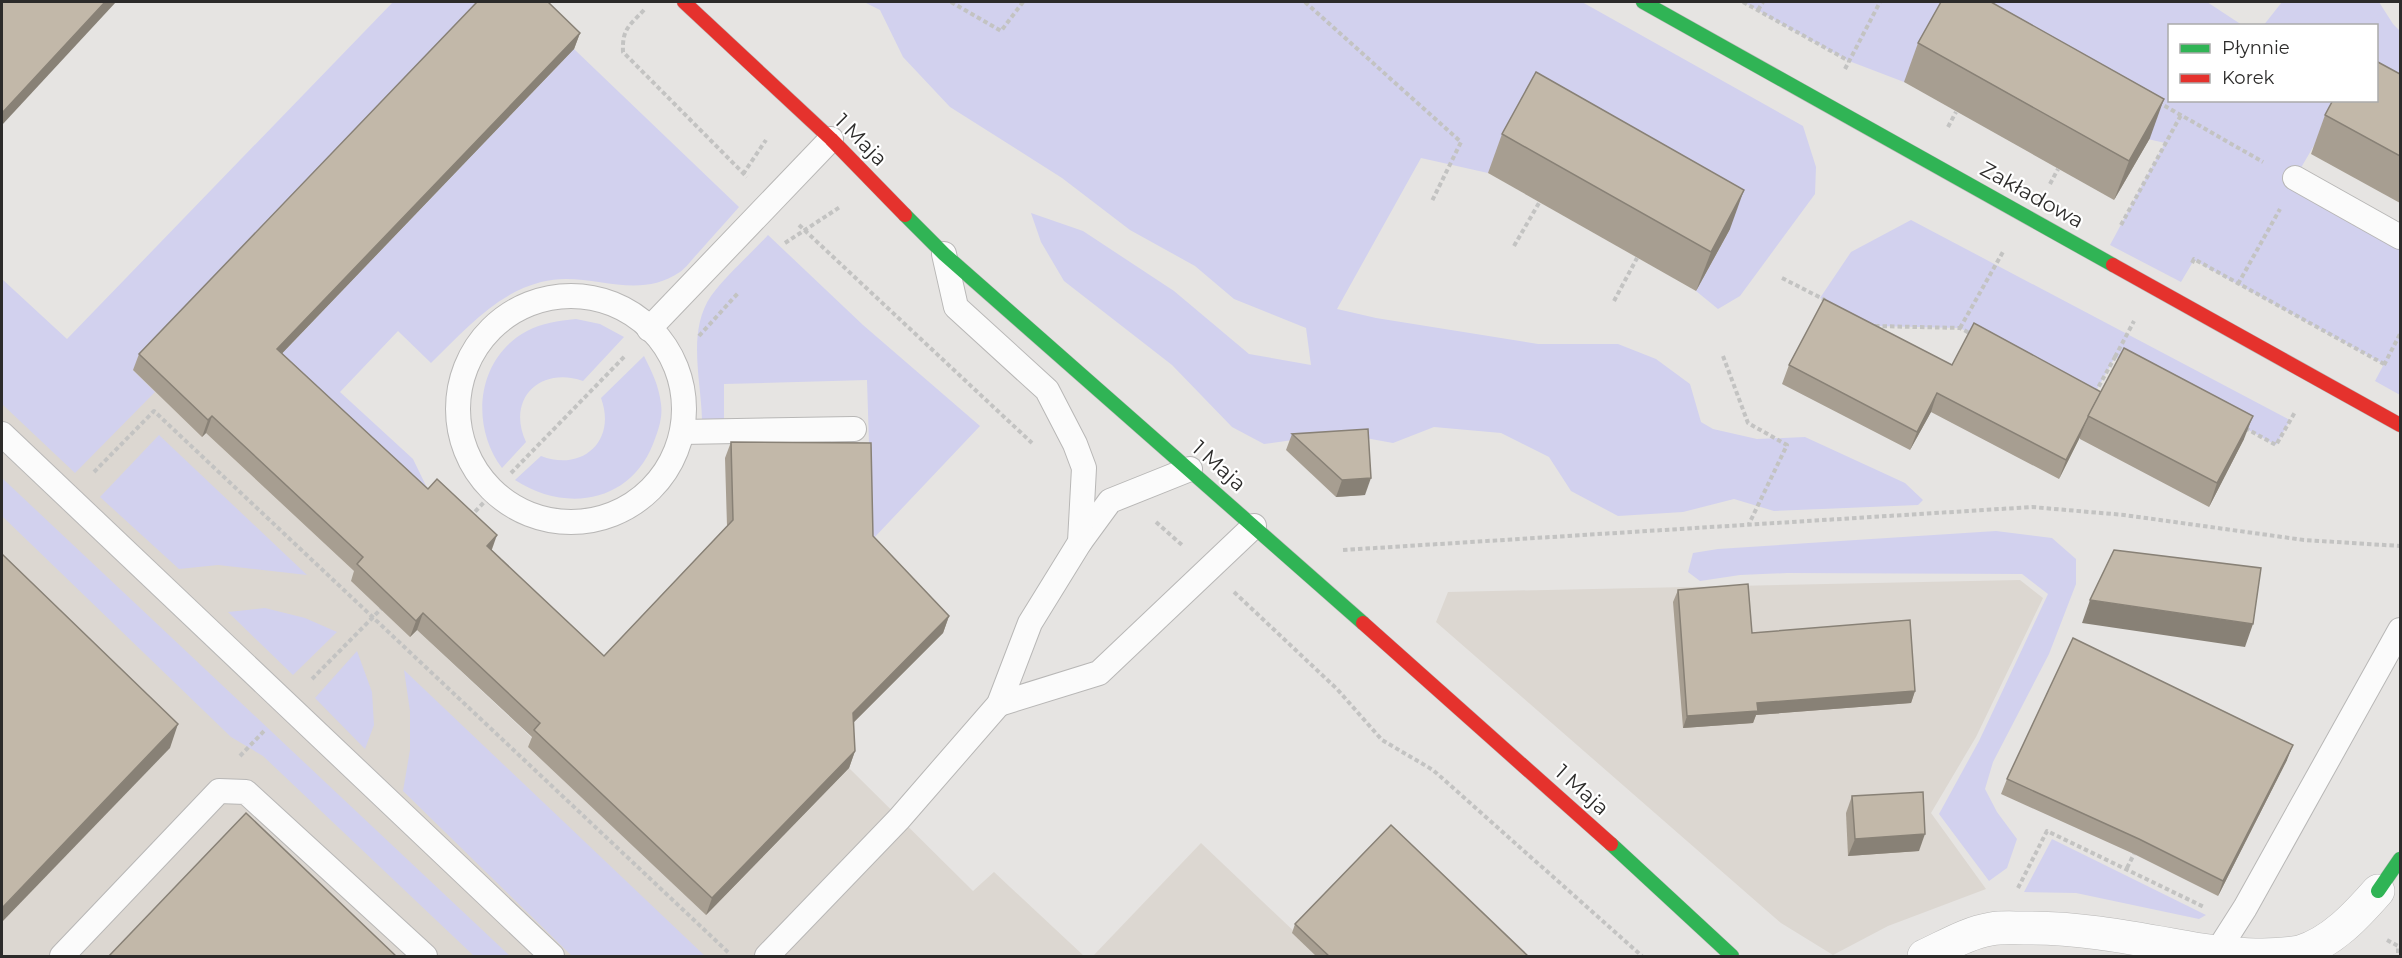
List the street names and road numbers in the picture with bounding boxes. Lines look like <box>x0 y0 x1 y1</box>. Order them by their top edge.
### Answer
street label: 1 Maja <box>830 108 893 171</box>
street label: Zakładowa <box>1976 156 2088 233</box>
street label: 1 Maja <box>1187 435 1251 496</box>
street label: 1 Maja <box>1550 759 1614 820</box>

